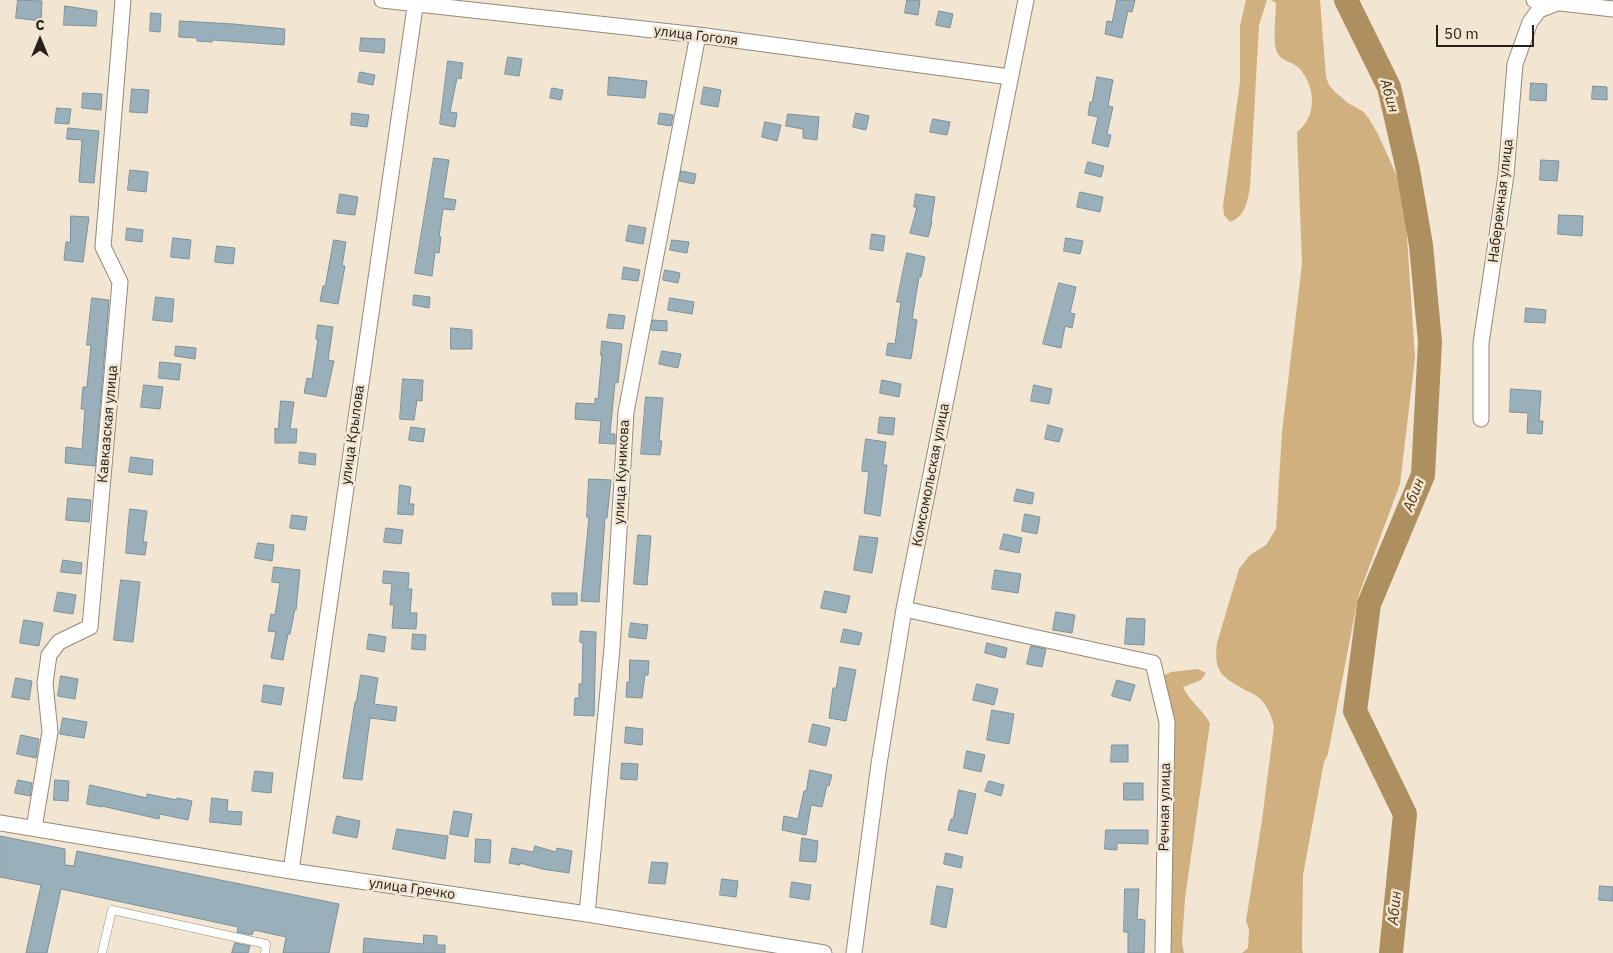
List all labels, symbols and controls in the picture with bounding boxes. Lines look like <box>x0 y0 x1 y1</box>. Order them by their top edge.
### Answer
north arrow <box>15 15 65 65</box>
scale bar <box>1438 15 1536 47</box>
text: С <box>35 16 45 34</box>
street label: улица Гоголя <box>653 23 739 49</box>
text: 50 m <box>1444 24 1479 43</box>
water label: Абин <box>1376 77 1402 115</box>
street label: Набережная улица <box>1485 138 1517 264</box>
street label: Кавказская улица <box>94 364 122 484</box>
street label: улица Крылова <box>338 384 368 486</box>
street label: Комсомольская улица <box>909 402 953 548</box>
street label: улица Куникова <box>611 419 633 525</box>
water label: Абин <box>1399 476 1429 514</box>
street label: Речная улица <box>1156 763 1174 851</box>
street label: улица Гречко <box>368 875 456 903</box>
water label: Абин <box>1384 890 1406 926</box>

